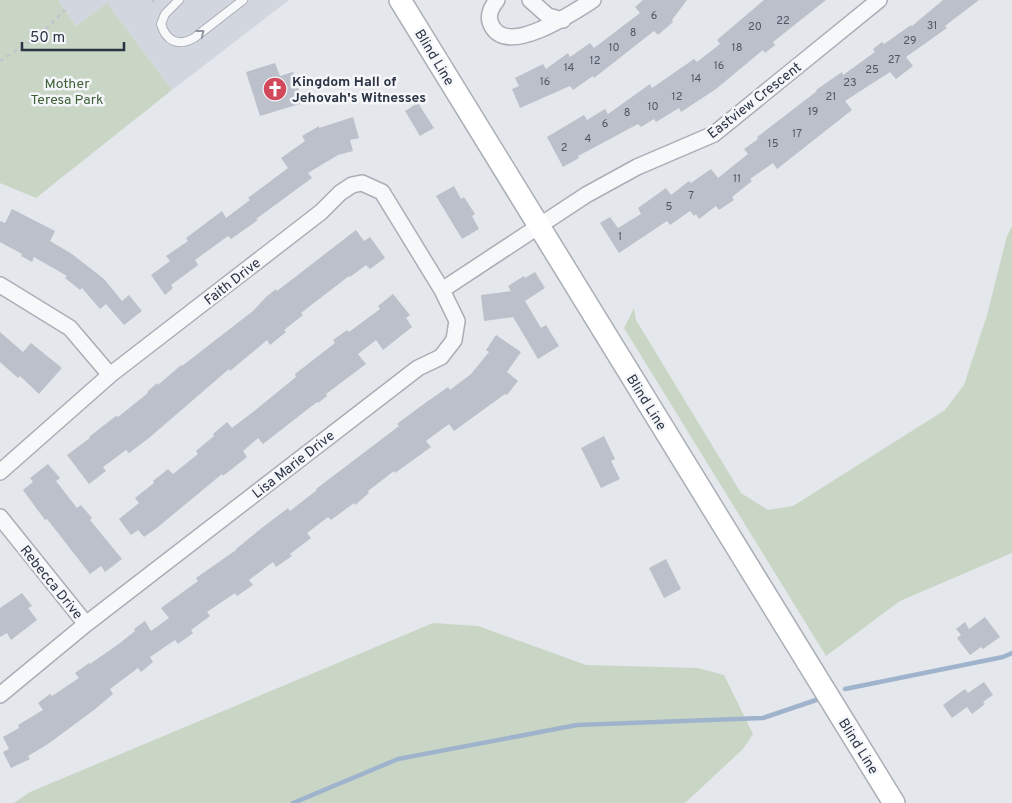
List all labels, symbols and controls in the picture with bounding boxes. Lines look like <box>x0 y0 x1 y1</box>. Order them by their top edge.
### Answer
house number: 6 <box>651 9 657 23</box>
house number: 22 <box>776 14 790 28</box>
house number: 31 <box>927 19 937 33</box>
scale bar <box>22 20 125 52</box>
house number: 20 <box>748 20 762 34</box>
house number: 8 <box>630 26 636 40</box>
street label: Blind Line <box>410 27 457 89</box>
text: 50 m <box>30 29 65 48</box>
one-way arrow <box>195 30 204 38</box>
house number: 29 <box>903 34 917 48</box>
house number: 10 <box>608 41 620 55</box>
house number: 18 <box>732 41 742 55</box>
house number: 27 <box>888 53 900 67</box>
house number: 12 <box>590 54 600 68</box>
street label: Eastview Crescent <box>705 59 805 143</box>
house number: 16 <box>714 59 724 73</box>
house number: 14 <box>564 61 575 75</box>
house number: 25 <box>865 63 879 77</box>
house number: 14 <box>691 72 702 86</box>
place label: Kingdom Hall of Jehovah's Witnesses <box>292 74 426 107</box>
house number: 16 <box>540 75 550 89</box>
park label: Mother Teresa Park <box>30 76 104 109</box>
church icon: Kingdom Hall of Jehovah's Witnesses <box>262 76 288 102</box>
house number: 23 <box>843 76 857 90</box>
house number: 12 <box>672 90 682 104</box>
house number: 21 <box>826 90 836 104</box>
house number: 10 <box>647 100 659 114</box>
house number: 19 <box>808 105 818 119</box>
house number: 8 <box>624 106 630 120</box>
house number: 6 <box>602 117 608 131</box>
house number: 17 <box>792 127 802 141</box>
house number: 4 <box>585 132 592 146</box>
house number: 15 <box>768 137 779 151</box>
house number: 2 <box>561 141 567 155</box>
house number: 11 <box>733 172 741 186</box>
house number: 7 <box>688 189 694 203</box>
house number: 5 <box>666 200 673 214</box>
house number: 1 <box>618 230 622 244</box>
street label: Faith Drive <box>201 255 265 310</box>
street label: Blind Line <box>622 372 670 434</box>
street label: Lisa Marie Drive <box>249 428 338 503</box>
street label: Rebecca Drive <box>16 543 86 623</box>
street label: Blind Line <box>834 716 882 778</box>

